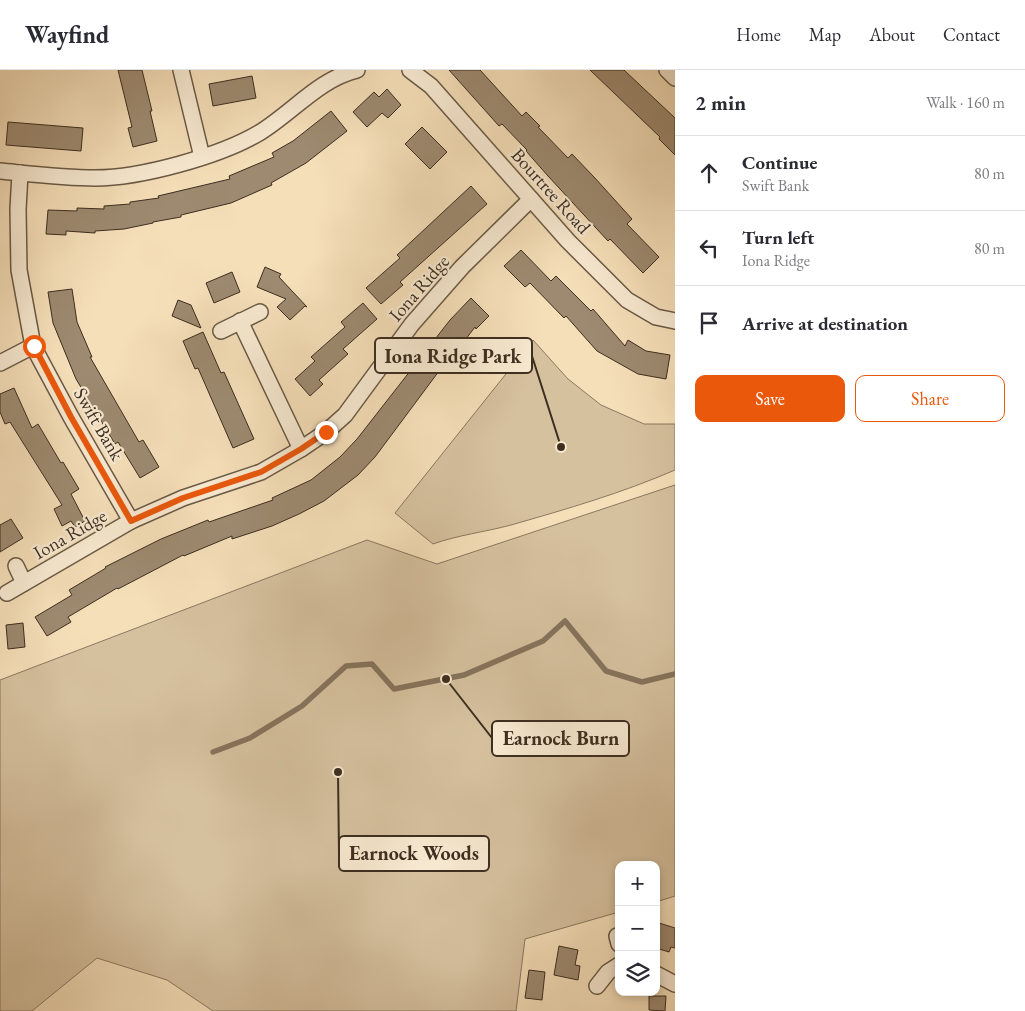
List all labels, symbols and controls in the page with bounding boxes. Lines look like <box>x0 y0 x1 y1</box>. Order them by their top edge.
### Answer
text: Wayfind <box>25 19 109 50</box>
text: Home <box>736 23 781 46</box>
text: Map <box>809 23 841 46</box>
text: About <box>869 23 915 46</box>
text: Contact <box>943 23 1000 46</box>
text: 2 min <box>695 89 746 116</box>
text: Walk · 160 m <box>926 92 1005 113</box>
street label: Bourtree Road <box>506 143 596 240</box>
text: Continue <box>742 150 817 175</box>
icon: ahead <box>695 159 723 187</box>
text: 80 m <box>974 163 1005 184</box>
text: Swift Bank <box>742 175 809 196</box>
text: Turn left <box>742 225 814 250</box>
icon: left <box>695 234 723 262</box>
text: 80 m <box>974 238 1005 259</box>
street label: Iona Ridge <box>383 249 455 327</box>
text: Iona Ridge <box>742 250 810 271</box>
icon: arrive <box>695 309 723 337</box>
text: Arrive at destination <box>742 311 908 336</box>
route start <box>23 335 46 358</box>
callout: Iona Ridge Park <box>375 338 532 373</box>
text: Iona Ridge Park <box>385 343 522 369</box>
button: Save <box>695 375 845 422</box>
button: Share <box>855 375 1005 422</box>
street label: Swift Bank <box>68 383 130 466</box>
route end <box>315 421 338 444</box>
street label: Iona Ridge <box>29 503 111 565</box>
callout: Earnock Burn <box>492 721 629 756</box>
text: Earnock Burn <box>503 725 619 751</box>
callout: Earnock Woods <box>339 836 489 871</box>
text: Earnock Woods <box>349 840 479 866</box>
map controls <box>615 861 660 996</box>
button: + <box>615 861 660 906</box>
button: − <box>615 906 660 951</box>
button: layers <box>615 951 660 996</box>

